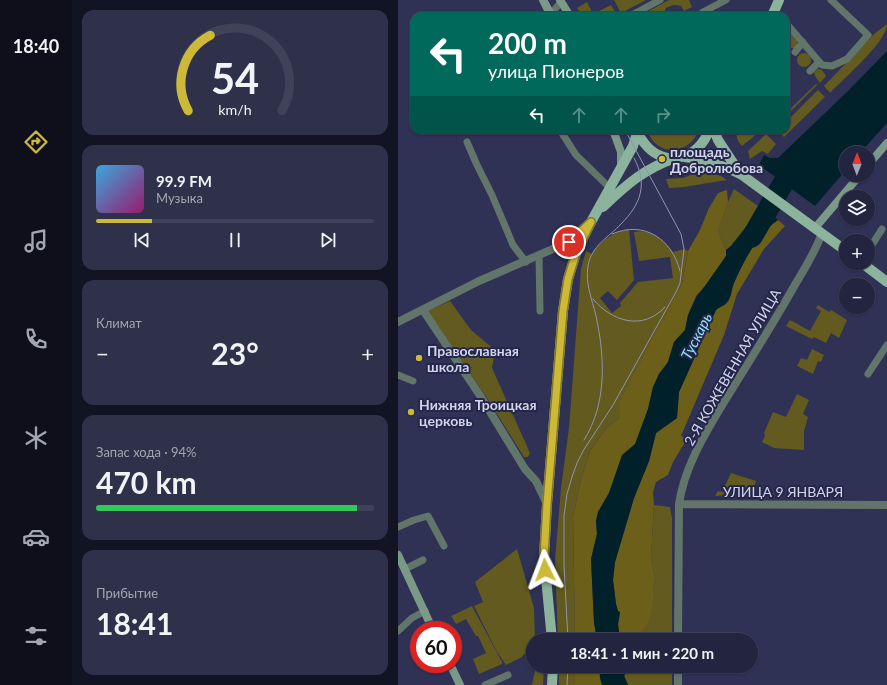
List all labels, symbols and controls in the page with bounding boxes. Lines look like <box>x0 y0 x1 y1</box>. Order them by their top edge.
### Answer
text: 200 m <box>488 26 567 60</box>
icon: left <box>422 28 474 80</box>
text: 18:40 <box>13 35 59 57</box>
text: 54 <box>211 52 259 102</box>
text: улица Пионеров <box>488 60 624 82</box>
text: km/h <box>218 100 252 117</box>
icon: left <box>526 104 548 126</box>
icon: ahead <box>568 104 590 126</box>
icon: ahead <box>610 104 632 126</box>
icon: right <box>652 104 674 126</box>
icon: directions <box>22 128 50 156</box>
place label: площадь Добролюбова <box>670 143 763 176</box>
north arrow <box>839 146 875 182</box>
map controls <box>839 146 875 314</box>
marker: площадь Добролюбова <box>657 154 667 164</box>
text: 99.9 FM <box>156 172 212 190</box>
text: Музыка <box>156 190 203 206</box>
button: layers <box>839 190 875 226</box>
pin <box>552 225 586 259</box>
icon: music <box>22 227 50 255</box>
icon: previous <box>131 229 153 251</box>
icon: pause <box>224 229 246 251</box>
icon: next <box>317 229 339 251</box>
icon: arrive <box>558 231 580 253</box>
button: + <box>839 234 875 270</box>
button: − <box>839 278 875 314</box>
street label: 2-Я КОЖЕВЕННАЯ УЛИЦА <box>680 285 784 449</box>
water label: Тускарь <box>677 309 716 362</box>
text: Климат <box>96 315 142 331</box>
icon: phone <box>22 325 50 353</box>
text: 23° <box>211 335 259 371</box>
text: − <box>96 340 109 367</box>
text: + <box>361 340 374 367</box>
place label: Православная школа <box>427 342 519 375</box>
marker: Православная школа <box>414 353 424 363</box>
place label: Нижняя Троицкая церковь <box>419 396 536 429</box>
marker: Нижняя Троицкая церковь <box>406 407 416 417</box>
icon: climate <box>22 424 50 452</box>
text: Запас хода · 94% <box>96 444 197 460</box>
text: 470 km <box>96 464 197 500</box>
street label: УЛИЦА 9 ЯНВАРЯ <box>723 483 843 500</box>
icon: car <box>22 523 50 551</box>
position arrow <box>524 549 566 591</box>
text: Прибытие <box>96 585 158 601</box>
text: 18:41 <box>96 605 173 641</box>
speed limit sign: 60 <box>410 621 462 673</box>
icon: filters <box>22 622 50 650</box>
text: 18:41 · 1 мин · 220 m <box>570 644 714 662</box>

